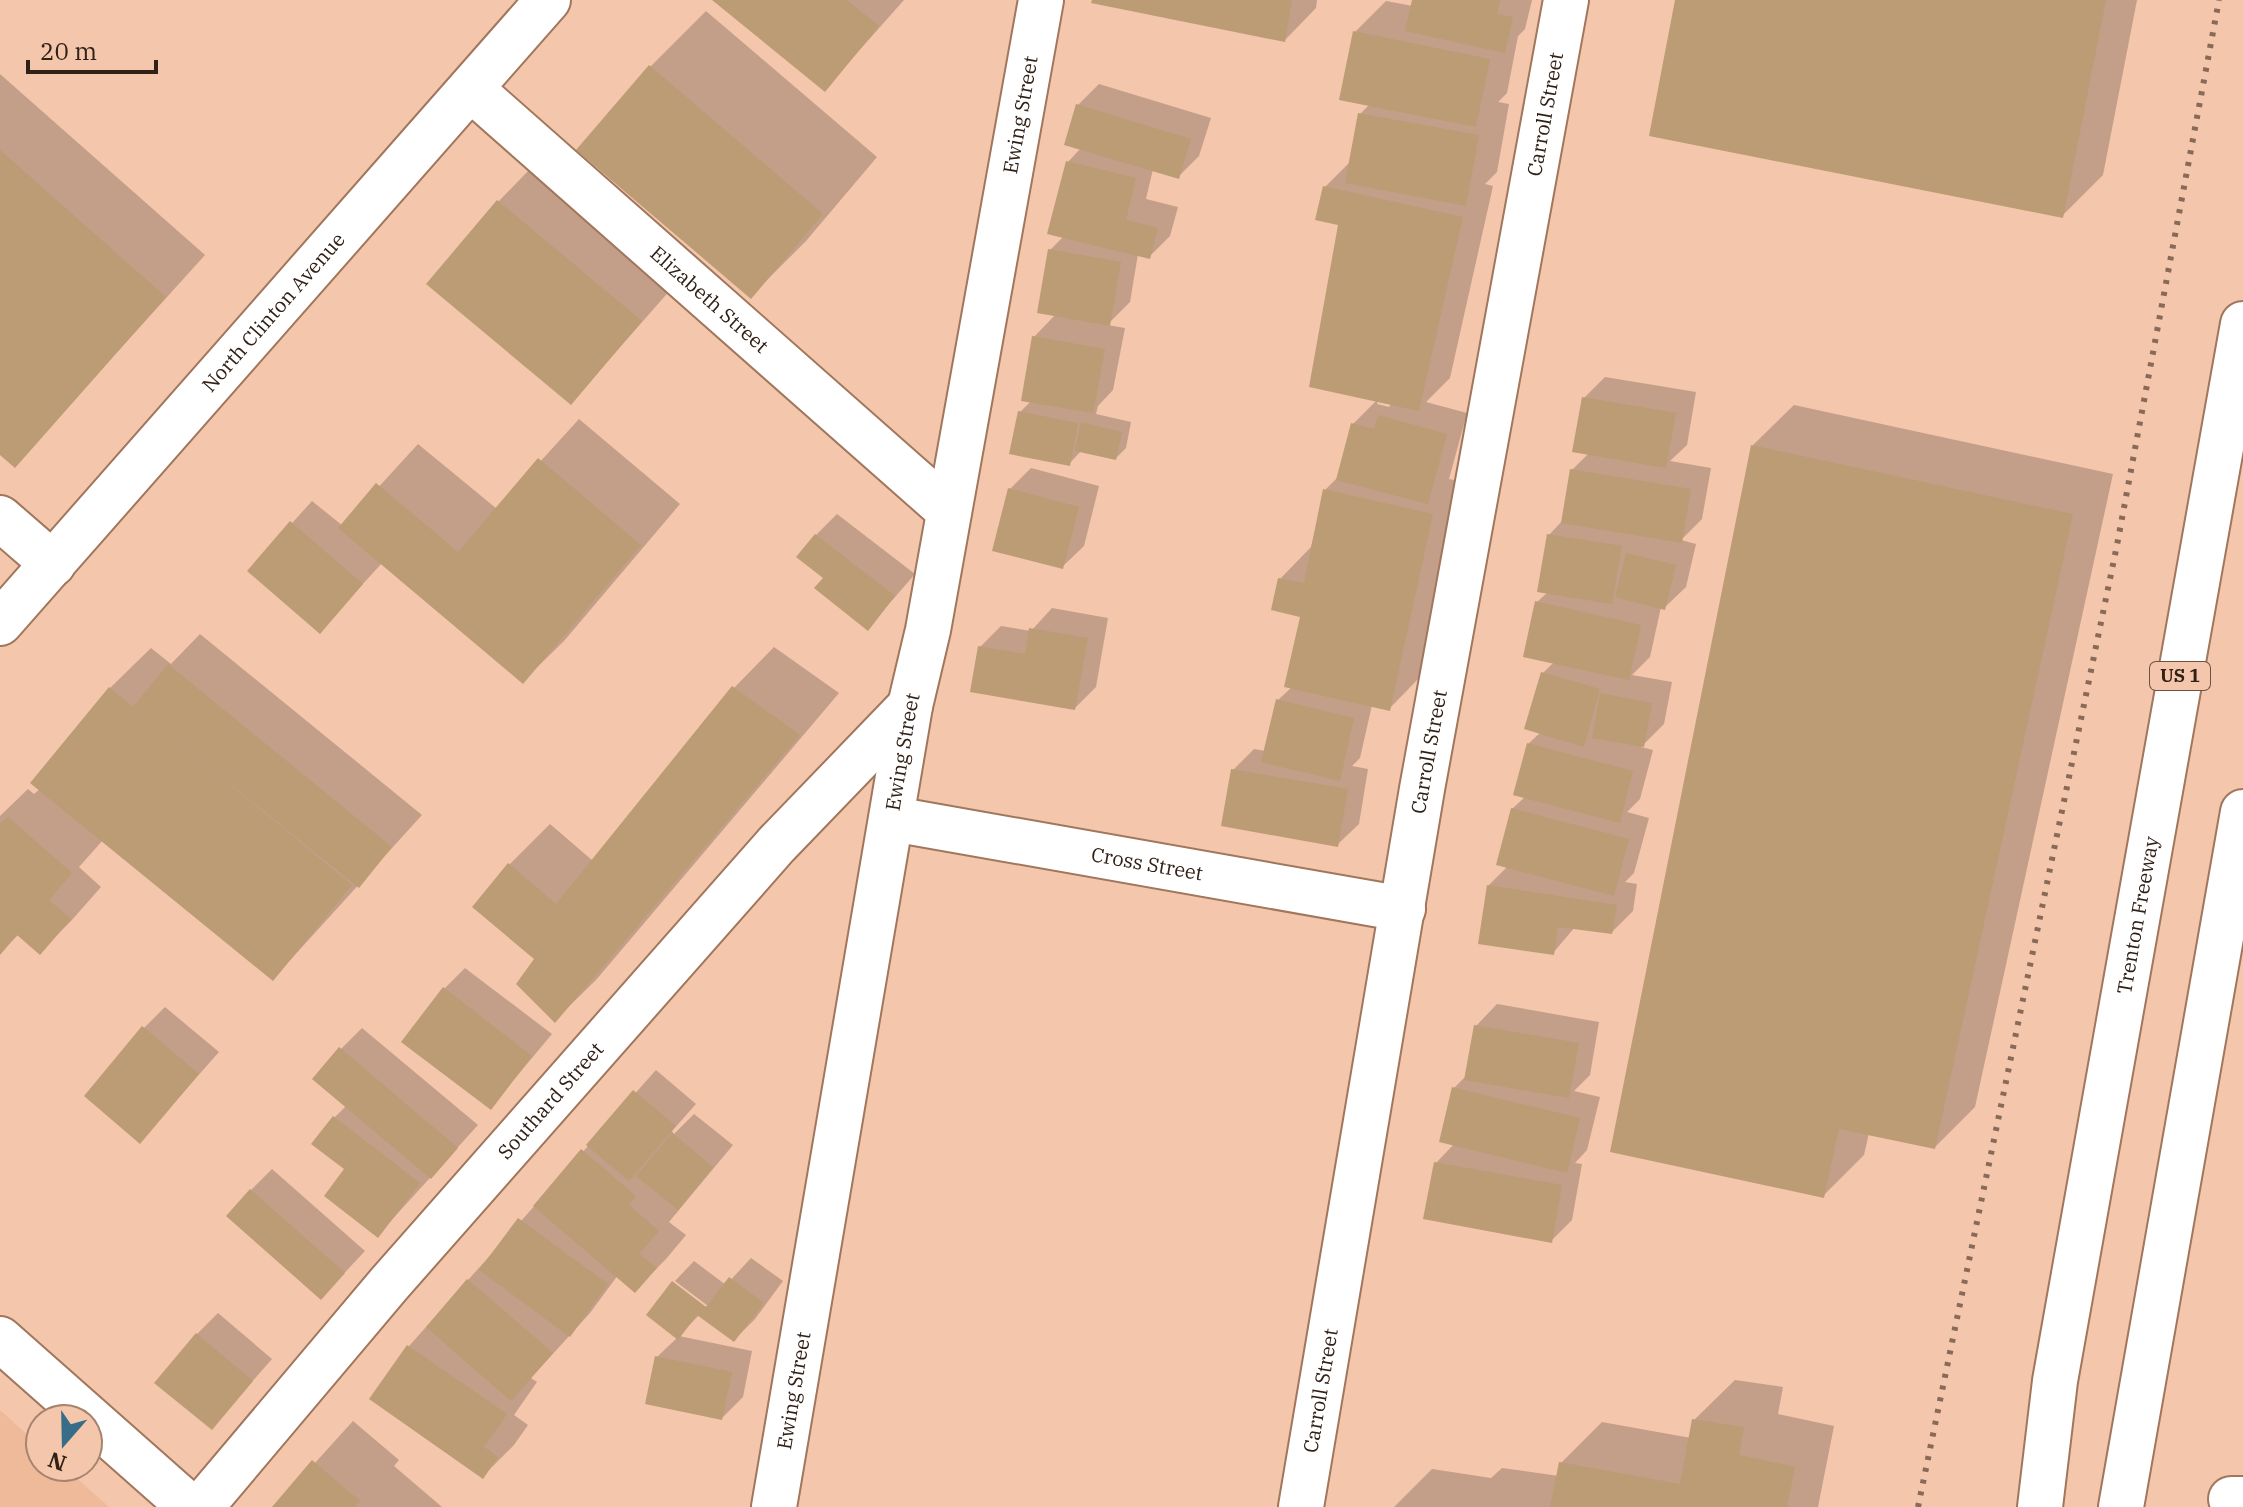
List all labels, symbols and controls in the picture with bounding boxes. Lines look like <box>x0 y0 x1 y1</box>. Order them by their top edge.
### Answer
scale bar <box>28 24 156 74</box>
text: 20 m <box>40 35 97 67</box>
street label: Carroll Street <box>1520 50 1569 178</box>
street label: Ewing Street <box>996 54 1044 176</box>
street label: North Clinton Avenue <box>195 226 351 397</box>
street label: Elizabeth Street <box>645 240 775 359</box>
road number: US 1 <box>2150 662 2210 690</box>
street label: Carroll Street <box>1404 687 1453 816</box>
street label: Ewing Street <box>878 690 926 813</box>
street label: Trenton Freeway <box>2110 834 2165 996</box>
street label: Cross Street <box>1089 840 1205 886</box>
street label: Southard Street <box>491 1036 609 1165</box>
street label: Carroll Street <box>1296 1326 1344 1455</box>
street label: Ewing Street <box>770 1330 817 1452</box>
north arrow <box>24 1403 104 1483</box>
text: N <box>44 1446 70 1479</box>

